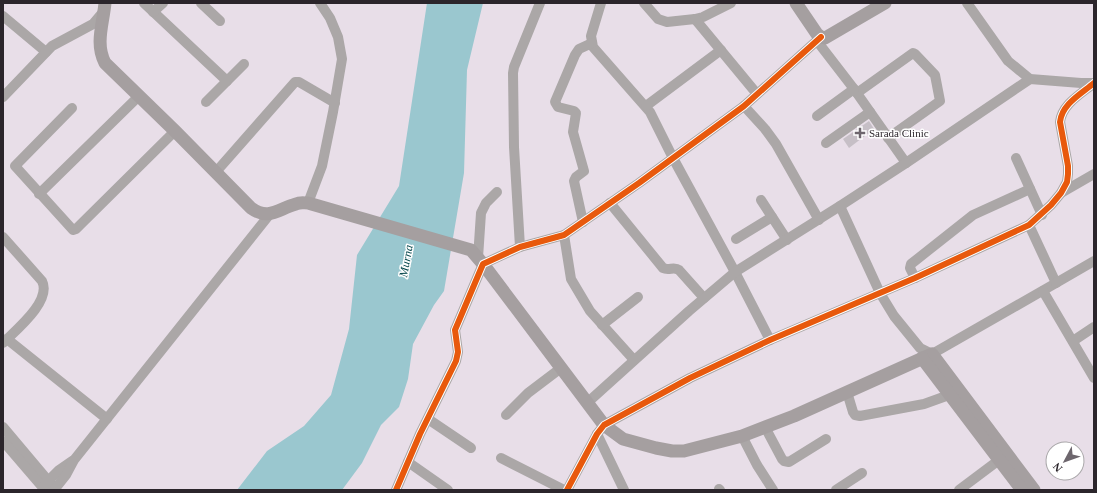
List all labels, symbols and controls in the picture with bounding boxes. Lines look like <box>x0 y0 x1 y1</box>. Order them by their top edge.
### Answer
marker: Sarada Clinic <box>854 127 866 139</box>
place label: Sarada Clinic <box>869 127 929 139</box>
water label: Murna <box>396 244 416 279</box>
north arrow <box>1045 441 1085 481</box>
text: N <box>1050 461 1065 474</box>

